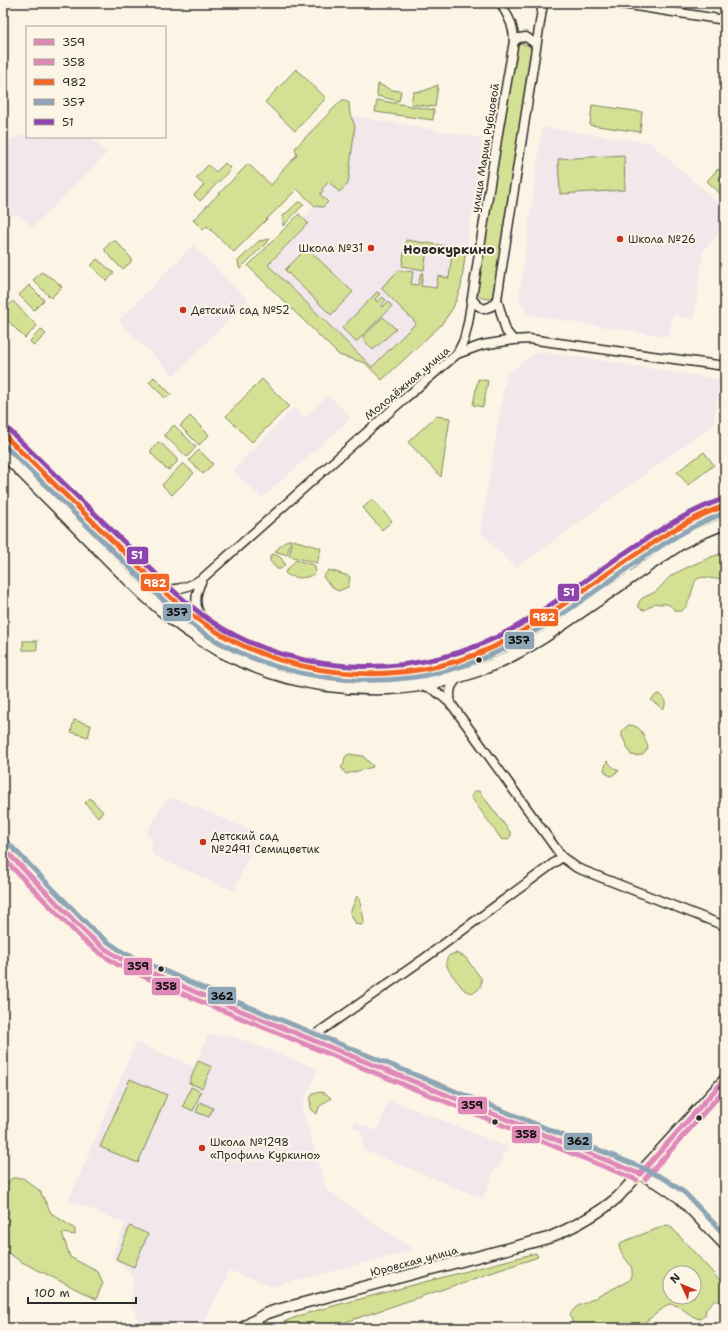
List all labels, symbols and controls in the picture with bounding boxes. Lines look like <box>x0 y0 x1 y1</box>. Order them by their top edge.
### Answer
legend <box>26 26 166 138</box>
text: 359 <box>62 34 85 50</box>
text: 358 <box>62 54 86 70</box>
text: 982 <box>62 74 86 90</box>
street label: улица Марии Рубцовой <box>468 82 503 214</box>
text: 357 <box>62 94 85 110</box>
text: 51 <box>62 114 74 130</box>
place label: Школа №26 <box>628 232 696 247</box>
marker: Школа №26 <box>615 234 625 244</box>
place label: Школа №31 <box>299 241 363 256</box>
district label: Новокуркино <box>403 241 495 258</box>
marker: Школа №31 <box>366 243 376 253</box>
place label: Детский сад №52 <box>191 303 290 318</box>
marker: Детский сад №52 <box>178 305 188 315</box>
street label: Молодёжная улица <box>361 343 453 424</box>
line badge: 51 <box>126 546 149 565</box>
text: 51 <box>131 548 143 563</box>
line badge: 982 <box>140 573 170 592</box>
text: 982 <box>144 576 167 591</box>
line badge: 51 <box>557 583 580 602</box>
text: 51 <box>563 585 575 600</box>
line badge: 357 <box>162 603 192 622</box>
text: 357 <box>166 605 188 620</box>
line badge: 982 <box>529 608 559 627</box>
text: 982 <box>533 610 556 625</box>
line badge: 357 <box>504 631 535 650</box>
text: 357 <box>508 633 530 648</box>
unlabelled marker <box>474 655 484 665</box>
place label: Детский сад №2491 Семицветик <box>211 829 320 857</box>
marker: Детский сад №2491 Семицветик <box>198 837 208 847</box>
line badge: 359 <box>123 957 153 976</box>
text: 359 <box>127 959 149 974</box>
unlabelled marker <box>156 964 166 974</box>
line badge: 358 <box>151 977 181 996</box>
text: 358 <box>155 979 177 994</box>
line badge: 362 <box>207 986 237 1005</box>
text: 362 <box>211 989 234 1004</box>
line badge: 359 <box>457 1096 488 1115</box>
text: 359 <box>461 1098 483 1113</box>
unlabelled marker <box>694 1113 704 1123</box>
unlabelled marker <box>490 1117 500 1127</box>
line badge: 358 <box>511 1125 541 1144</box>
text: 358 <box>515 1127 537 1142</box>
line badge: 362 <box>563 1132 593 1151</box>
text: 362 <box>567 1134 590 1149</box>
place label: Школа №1298 «Профиль Куркино» <box>210 1135 320 1163</box>
marker: Школа №1298 «Профиль Куркино» <box>197 1143 207 1153</box>
street label: Юровская улица <box>369 1243 460 1280</box>
north arrow <box>662 1265 702 1305</box>
text: N <box>667 1270 684 1287</box>
scale bar <box>28 1279 136 1305</box>
text: 100 m <box>34 1285 70 1301</box>

